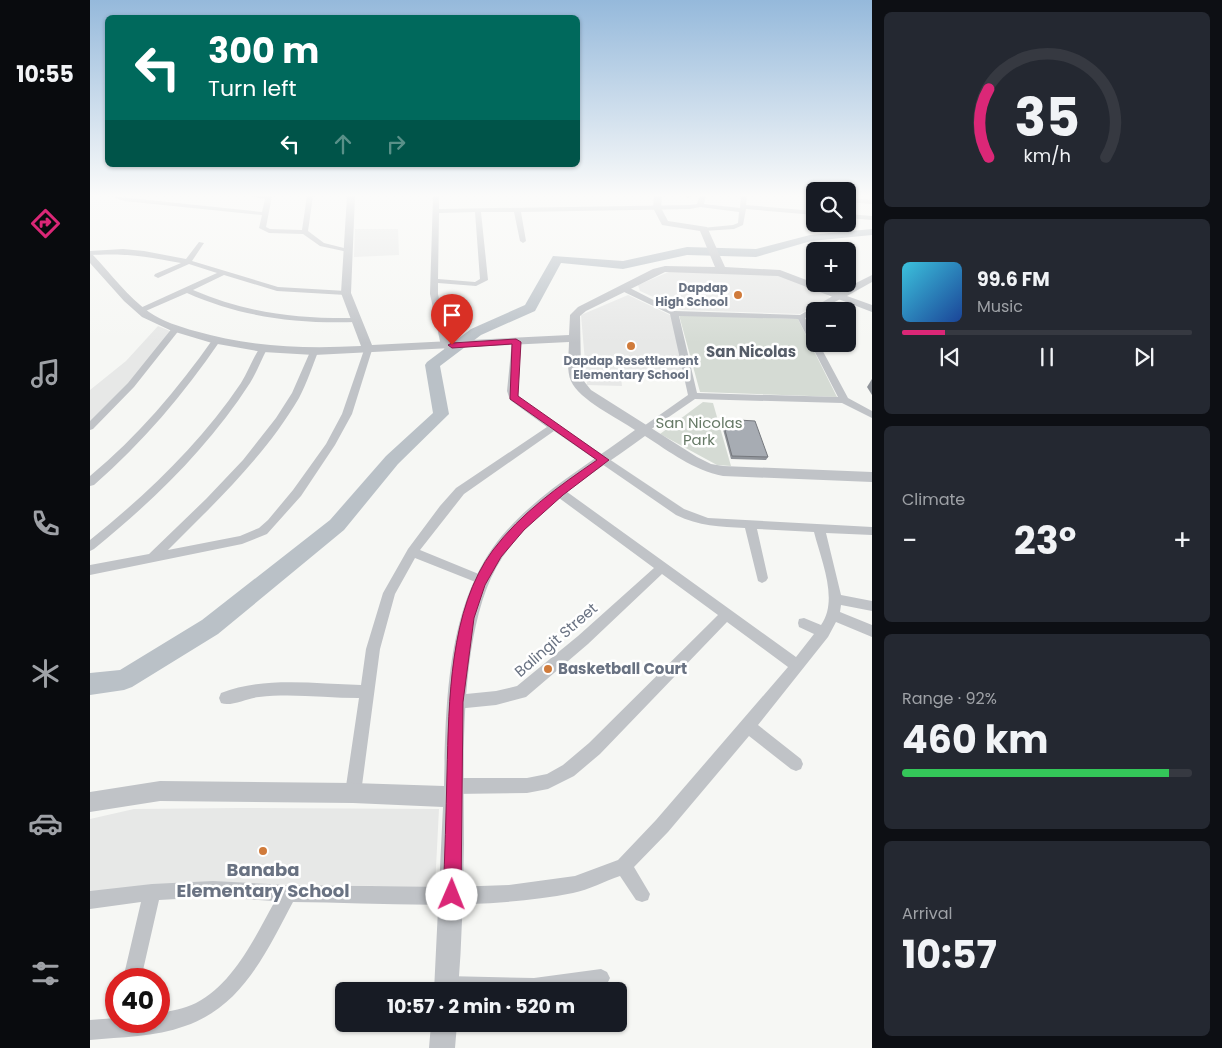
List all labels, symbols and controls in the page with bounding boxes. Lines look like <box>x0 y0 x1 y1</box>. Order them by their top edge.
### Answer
text: 300 m <box>208 26 319 75</box>
icon: left <box>125 35 190 100</box>
text: 10:55 <box>16 59 74 90</box>
text: Turn left <box>208 73 296 104</box>
text: 35 <box>1014 81 1080 154</box>
icon: left <box>276 130 304 158</box>
icon: ahead <box>329 130 357 158</box>
icon: right <box>382 130 410 158</box>
text: km/h <box>1023 143 1071 168</box>
map controls <box>806 182 856 352</box>
button: search <box>806 182 856 232</box>
icon: directions <box>28 206 63 241</box>
button: + <box>806 242 856 292</box>
text: 99.6 FM <box>977 266 1050 293</box>
place label: Dapdap High School <box>655 279 728 310</box>
marker: Dapdap High School <box>732 289 744 301</box>
pin <box>431 294 473 345</box>
text: Music <box>977 295 1023 318</box>
icon: arrive <box>438 301 466 329</box>
button: − <box>806 302 856 352</box>
marker: Dapdap Resettlement Elementary School <box>625 340 637 352</box>
district label: San Nicolas <box>706 341 796 362</box>
icon: previous <box>936 343 964 371</box>
icon: pause <box>1033 343 1061 371</box>
icon: next <box>1130 343 1158 371</box>
place label: Dapdap Resettlement Elementary School <box>563 352 699 383</box>
icon: music <box>28 356 63 391</box>
park label: San Nicolas Park <box>655 412 743 450</box>
text: Climate <box>902 488 965 511</box>
icon: phone <box>28 506 63 541</box>
text: 23° <box>1014 514 1076 567</box>
text: − <box>902 521 917 560</box>
text: + <box>1173 521 1192 560</box>
street label: Balingit Street <box>510 598 602 682</box>
icon: climate <box>28 656 63 691</box>
place label: Basketball Court <box>558 658 687 679</box>
marker: Basketball Court <box>542 663 554 675</box>
text: Range · 92% <box>902 687 997 710</box>
text: 460 km <box>902 713 1049 766</box>
icon: car <box>28 806 63 841</box>
marker: Banaba Elementary School <box>257 845 269 857</box>
place label: Banaba Elementary School <box>176 857 350 903</box>
position arrow <box>425 868 477 920</box>
text: Arrival <box>902 902 952 925</box>
text: 10:57 <box>902 928 997 981</box>
icon: filters <box>28 956 63 991</box>
speed limit sign: 40 <box>105 968 170 1033</box>
text: 10:57 · 2 min · 520 m <box>387 993 575 1020</box>

